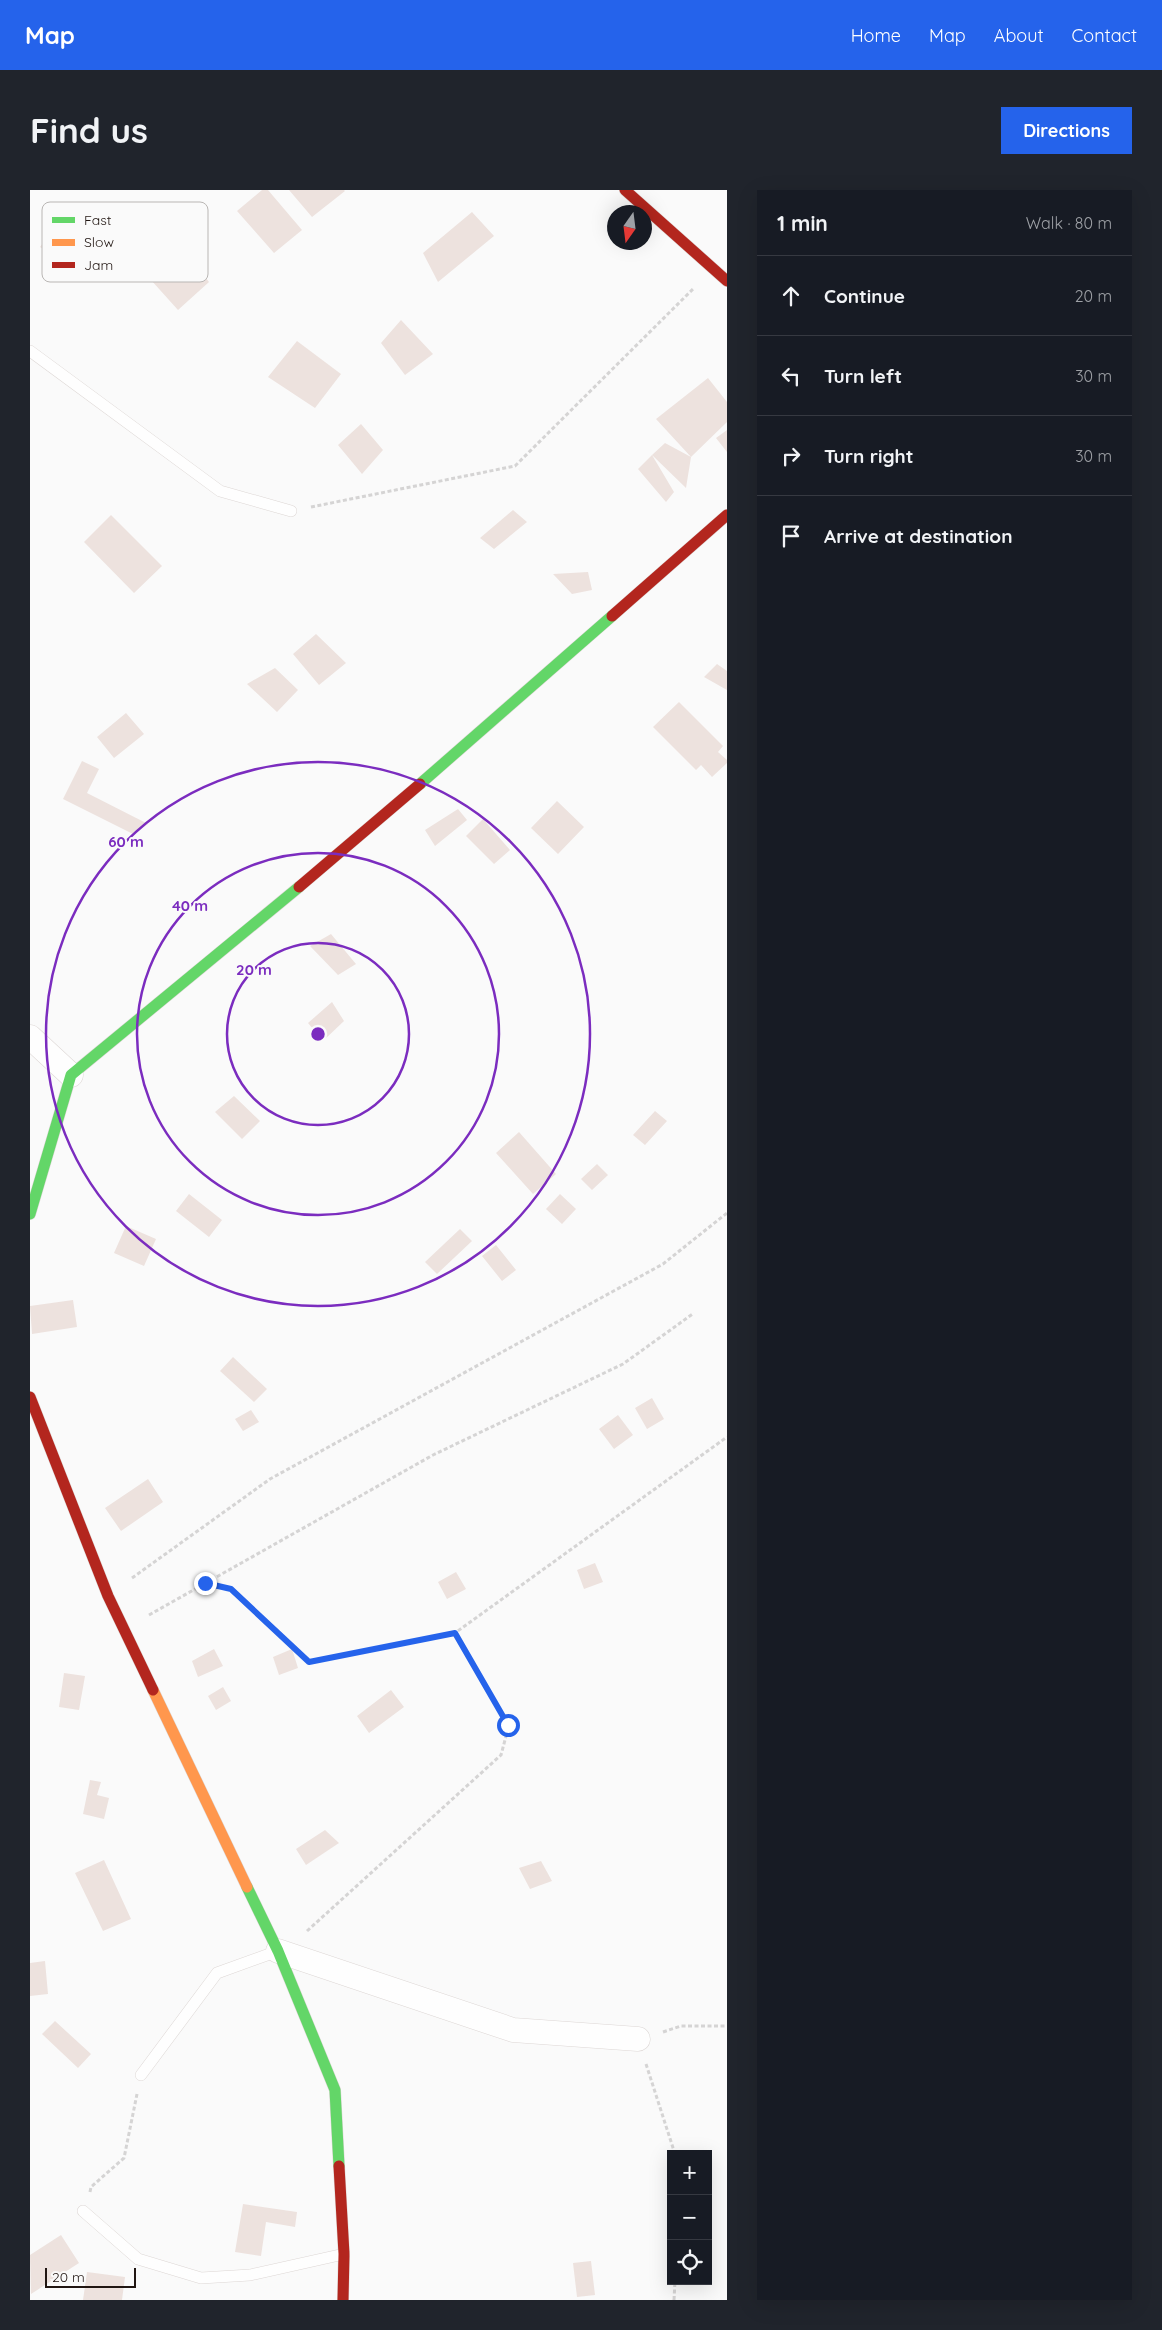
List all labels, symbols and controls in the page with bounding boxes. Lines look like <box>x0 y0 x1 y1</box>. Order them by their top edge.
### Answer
text: Map <box>25 20 75 50</box>
text: Home <box>851 24 901 47</box>
text: Map <box>929 24 966 47</box>
text: About <box>994 24 1044 47</box>
text: Contact <box>1072 24 1137 47</box>
button: Directions <box>1001 107 1132 154</box>
text: Find us <box>30 108 148 152</box>
legend <box>42 202 208 282</box>
north arrow <box>607 205 652 250</box>
text: 1 min <box>777 210 828 236</box>
text: Fast <box>84 211 112 229</box>
text: Walk · 80 m <box>1026 213 1112 233</box>
text: Slow <box>84 233 114 251</box>
text: Jam <box>84 256 113 274</box>
icon: ahead <box>777 282 805 310</box>
text: Continue <box>824 284 905 308</box>
text: 20 m <box>1075 286 1112 306</box>
icon: left <box>777 362 805 390</box>
text: Turn left <box>824 364 902 388</box>
text: 30 m <box>1075 366 1112 386</box>
icon: right <box>777 442 805 470</box>
text: Turn right <box>824 444 913 468</box>
text: 30 m <box>1075 446 1112 466</box>
icon: arrive <box>777 522 805 550</box>
text: Arrive at destination <box>824 524 1013 548</box>
text: 60 m <box>108 832 144 851</box>
text: 40 m <box>172 896 208 915</box>
text: 20 m <box>236 960 272 979</box>
centre of rings <box>309 1025 327 1043</box>
route end <box>194 1572 217 1595</box>
route start <box>497 1714 520 1737</box>
map controls <box>667 2150 712 2285</box>
button: + <box>667 2150 712 2195</box>
button: − <box>667 2195 712 2240</box>
button: locate <box>667 2240 712 2285</box>
scale bar <box>45 2265 136 2288</box>
text: 20 m <box>52 2268 85 2286</box>

